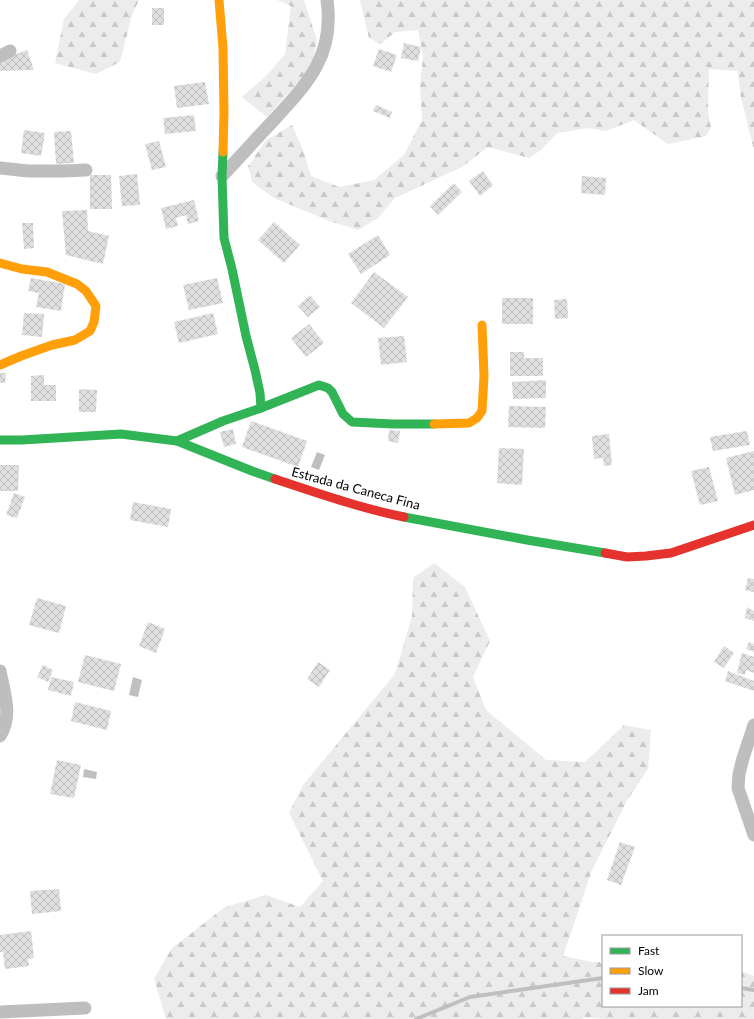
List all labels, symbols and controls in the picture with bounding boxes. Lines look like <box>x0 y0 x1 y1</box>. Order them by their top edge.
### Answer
street label: Estrada da Caneca Fina <box>290 463 422 513</box>
legend <box>602 935 742 1007</box>
text: Fast <box>638 943 660 958</box>
text: Slow <box>638 963 664 978</box>
text: Jam <box>638 983 659 998</box>

